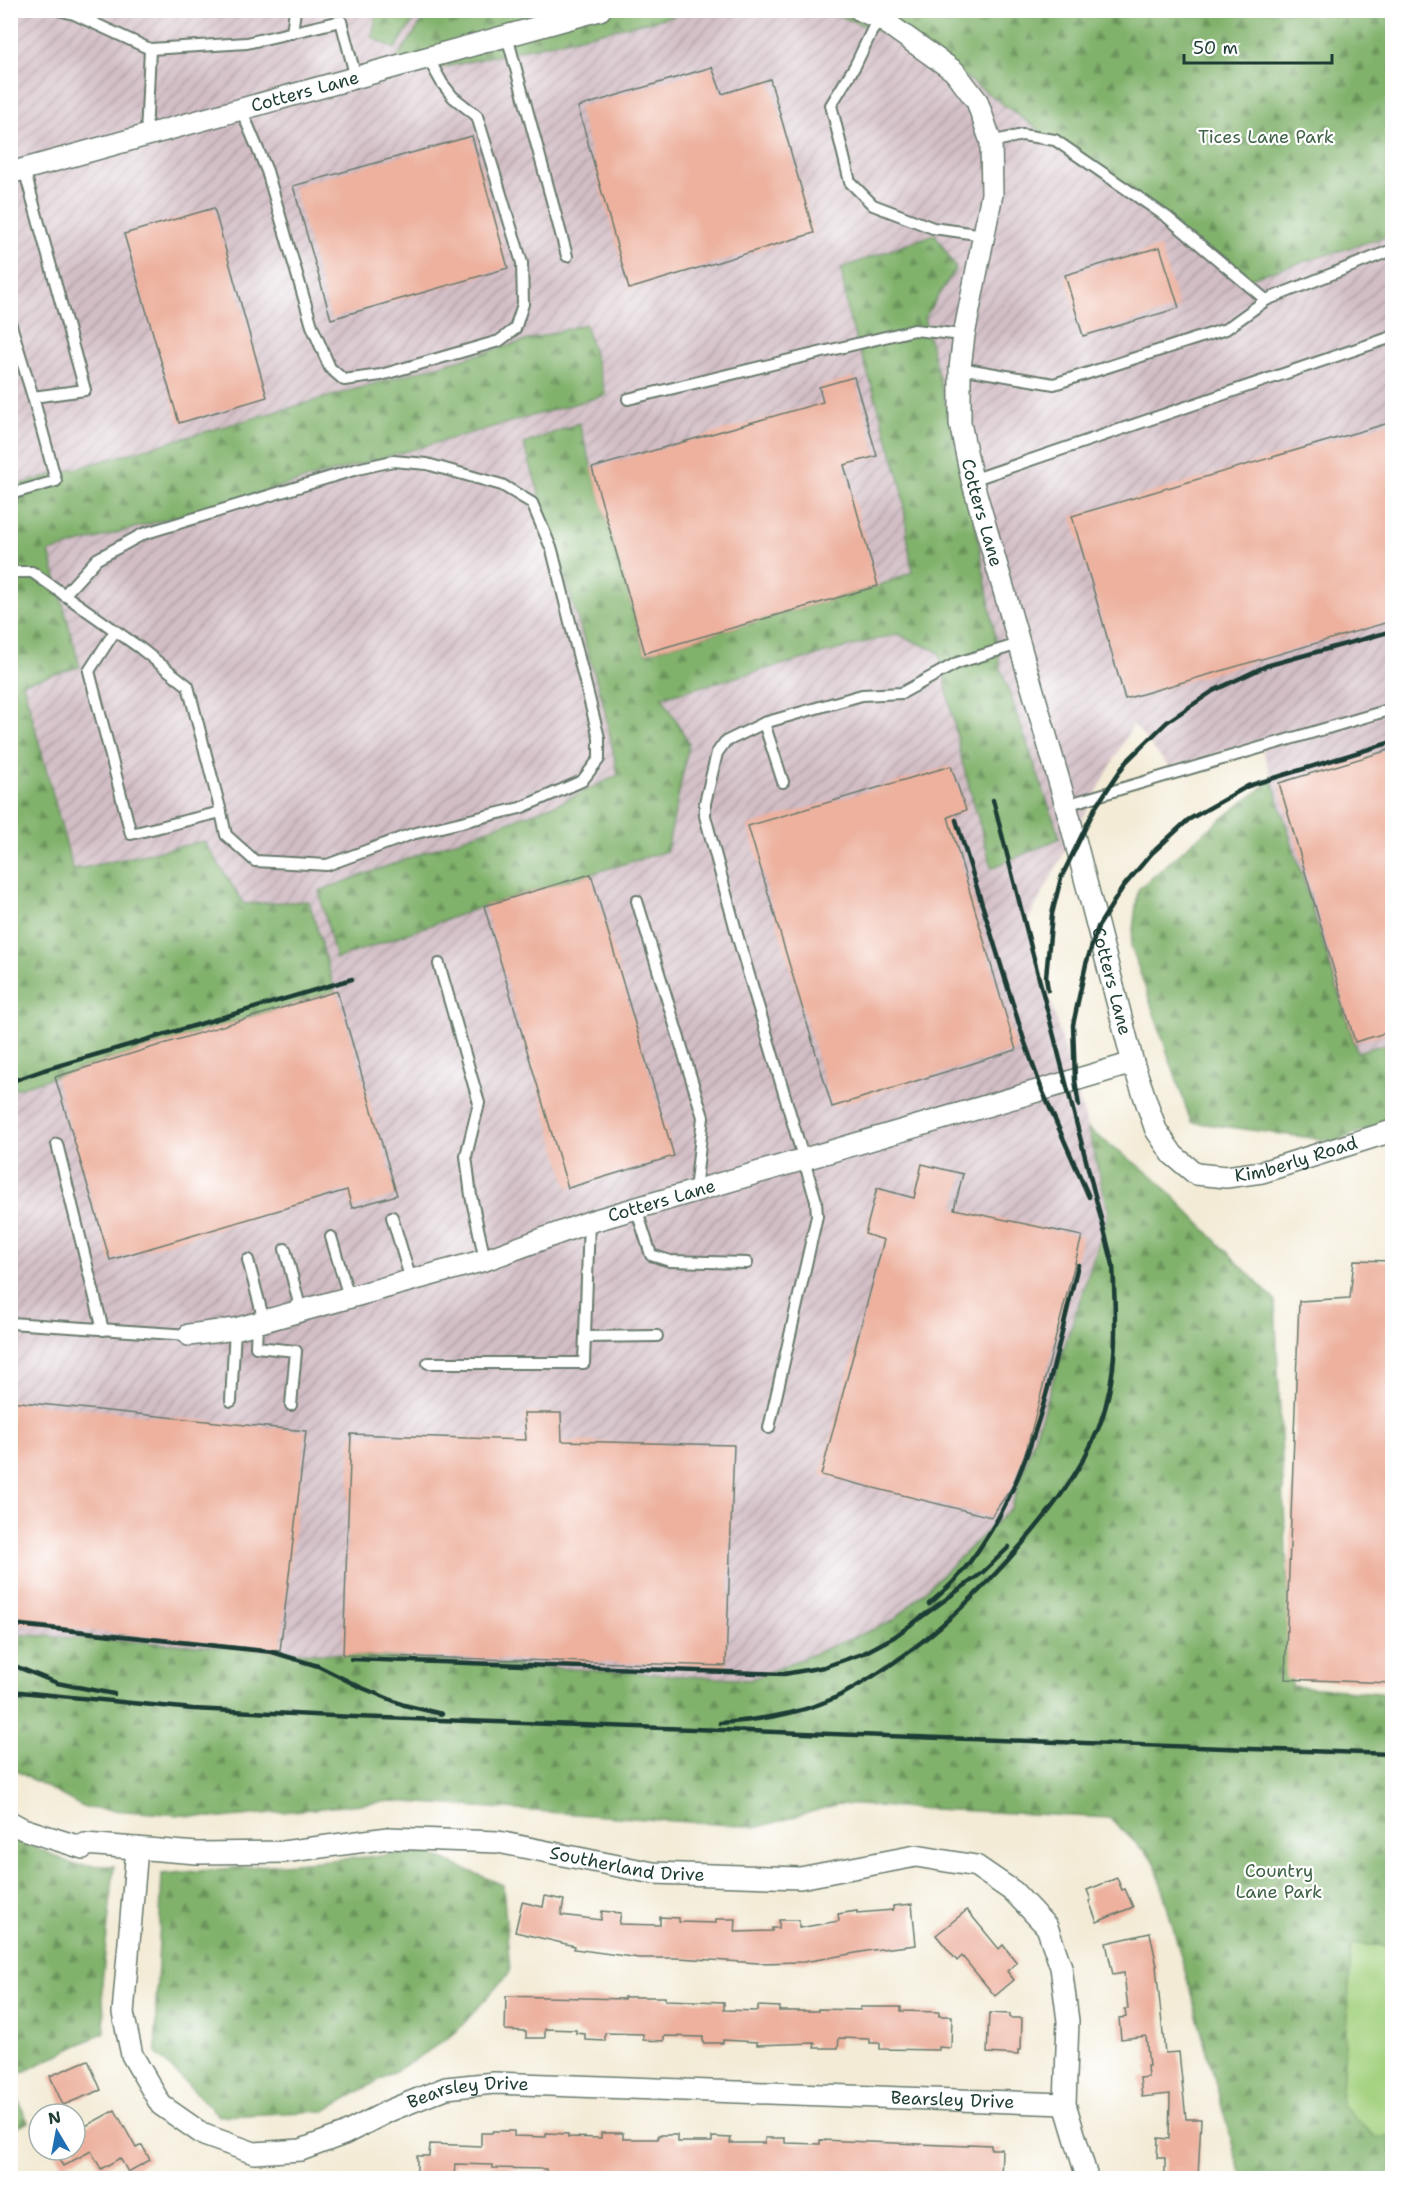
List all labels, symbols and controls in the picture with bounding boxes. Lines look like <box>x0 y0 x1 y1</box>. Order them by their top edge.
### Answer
scale bar <box>1184 27 1332 65</box>
text: 50 m <box>1193 36 1238 60</box>
street label: Cotters Lane <box>248 65 362 118</box>
park label: Tices Lane Park <box>1198 125 1334 149</box>
street label: Cotters Lane <box>956 457 1008 569</box>
street label: Cotters Lane <box>1086 924 1137 1038</box>
street label: Kimberly Road <box>1233 1131 1360 1188</box>
street label: Cotters Lane <box>605 1174 718 1228</box>
street label: Southerland Drive <box>548 1841 705 1887</box>
park label: Country Lane Park <box>1236 1859 1322 1904</box>
street label: Bearsley Drive <box>404 2071 529 2114</box>
street label: Bearsley Drive <box>890 2086 1015 2114</box>
north arrow <box>27 2102 87 2162</box>
text: N <box>46 2106 63 2129</box>

